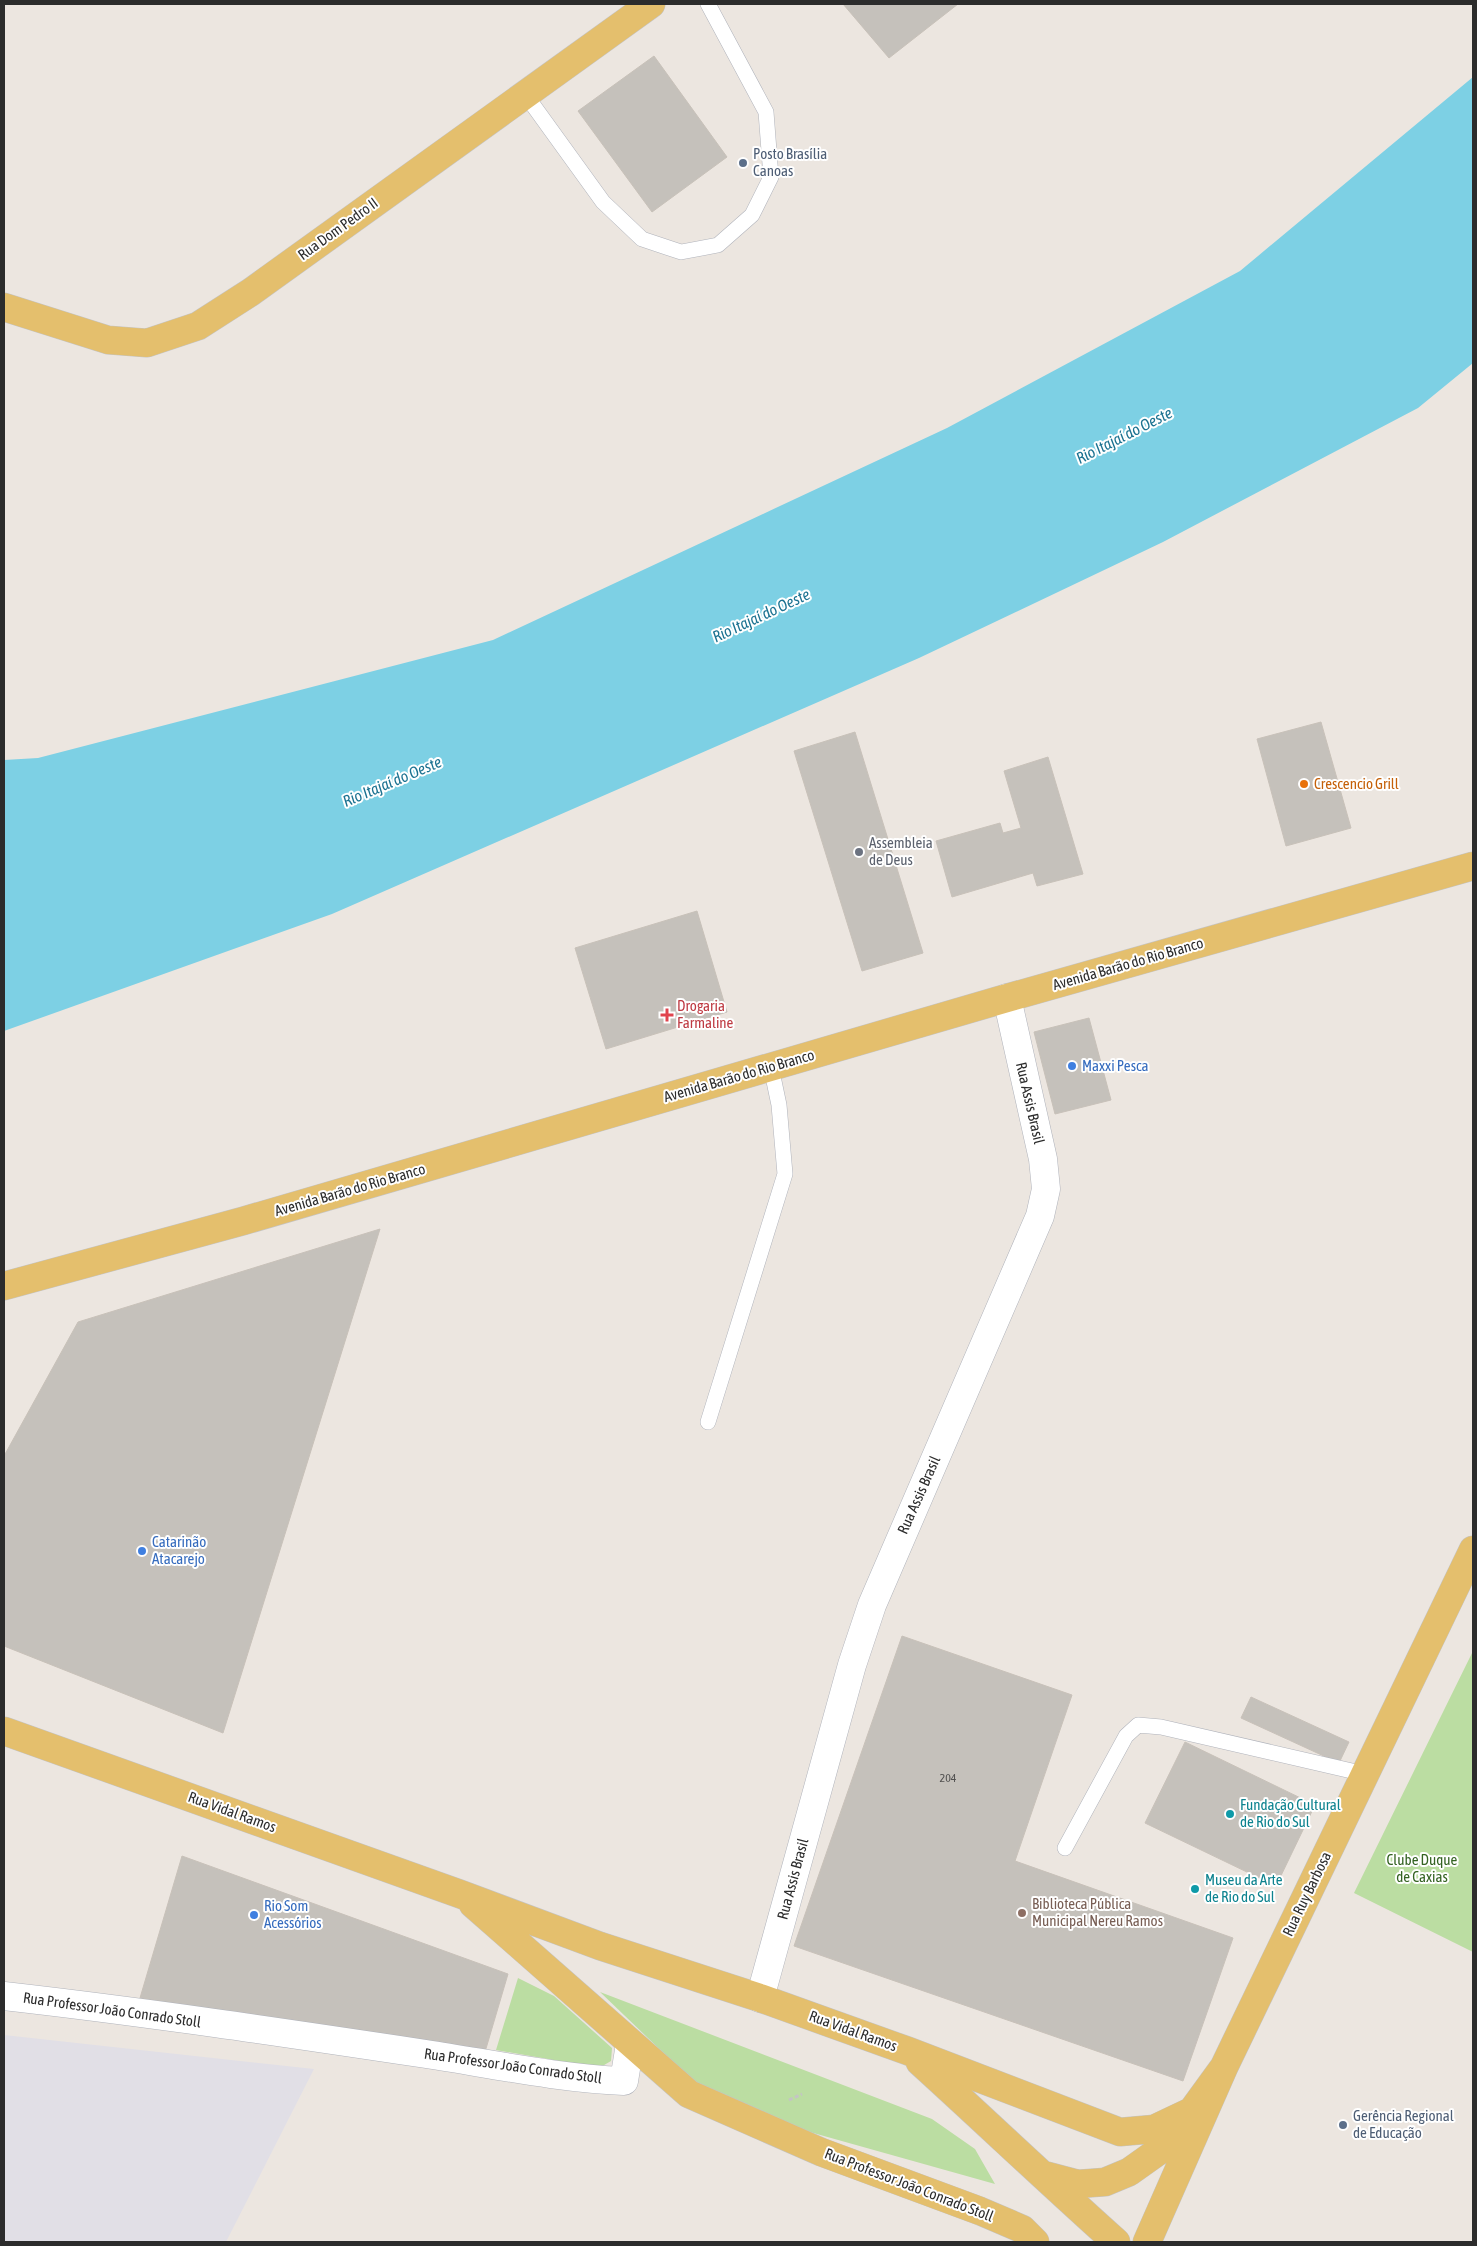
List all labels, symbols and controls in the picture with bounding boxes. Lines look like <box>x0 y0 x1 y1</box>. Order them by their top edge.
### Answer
place label: Posto Brasília Canoas <box>753 145 827 179</box>
marker: Posto Brasília Canoas <box>737 157 749 169</box>
street label: Rua Dom Pedro II <box>295 194 381 263</box>
water label: Rio Itajaí do Oeste <box>1073 403 1176 468</box>
water label: Rio Itajaí do Oeste <box>709 585 813 646</box>
water label: Rio Itajaí do Oeste <box>340 752 445 811</box>
place label: Crescencio Grill <box>1314 775 1399 792</box>
marker: Crescencio Grill <box>1298 778 1310 790</box>
place label: Assembleia de Deus <box>869 834 933 868</box>
marker: Assembleia de Deus <box>853 846 865 858</box>
street label: Avenida Barão do Rio Branco <box>1051 934 1205 993</box>
place label: Drogaria Farmaline <box>677 997 734 1031</box>
marker: Drogaria Farmaline <box>661 1009 673 1021</box>
street label: Avenida Barão do Rio Branco <box>662 1046 816 1105</box>
place label: Maxxi Pesca <box>1082 1057 1149 1074</box>
street label: Rua Assis Brasil <box>1013 1060 1048 1145</box>
marker: Maxxi Pesca <box>1066 1060 1078 1072</box>
street label: Avenida Barão do Rio Branco <box>273 1160 427 1219</box>
street label: Rua Assis Brasil <box>894 1453 943 1536</box>
place label: Catarinão Atacarejo <box>152 1533 206 1567</box>
marker: Catarinão Atacarejo <box>136 1545 148 1557</box>
house number: 204 <box>940 1771 957 1785</box>
street label: Rua Vidal Ramos <box>186 1788 278 1835</box>
place label: Fundação Cultural de Rio do Sul <box>1240 1796 1341 1830</box>
marker: Fundação Cultural de Rio do Sul <box>1224 1808 1236 1820</box>
street label: Rua Assis Brasil <box>774 1836 812 1921</box>
street label: Rua Ruy Barbosa <box>1279 1849 1334 1939</box>
park label: Clube Duque de Caxias <box>1387 1851 1458 1885</box>
place label: Museu da Arte de Rio do Sul <box>1205 1871 1283 1905</box>
marker: Museu da Arte de Rio do Sul <box>1189 1883 1201 1895</box>
place label: Biblioteca Pública Municipal Nereu Ramos <box>1032 1895 1163 1929</box>
place label: Rio Som Acessórios <box>264 1897 322 1931</box>
marker: Biblioteca Pública Municipal Nereu Ramos <box>1016 1907 1028 1919</box>
marker: Rio Som Acessórios <box>248 1909 260 1921</box>
street label: Rua Professor João Conrado Stoll <box>22 1989 202 2030</box>
street label: Rua Vidal Ramos <box>807 2007 899 2054</box>
street label: Rua Professor João Conrado Stoll <box>423 2045 603 2086</box>
place label: Gerência Regional de Educação <box>1353 2107 1454 2141</box>
marker: Gerência Regional de Educação <box>1337 2119 1349 2131</box>
street label: Rua Professor João Conrado Stoll <box>822 2144 996 2225</box>

